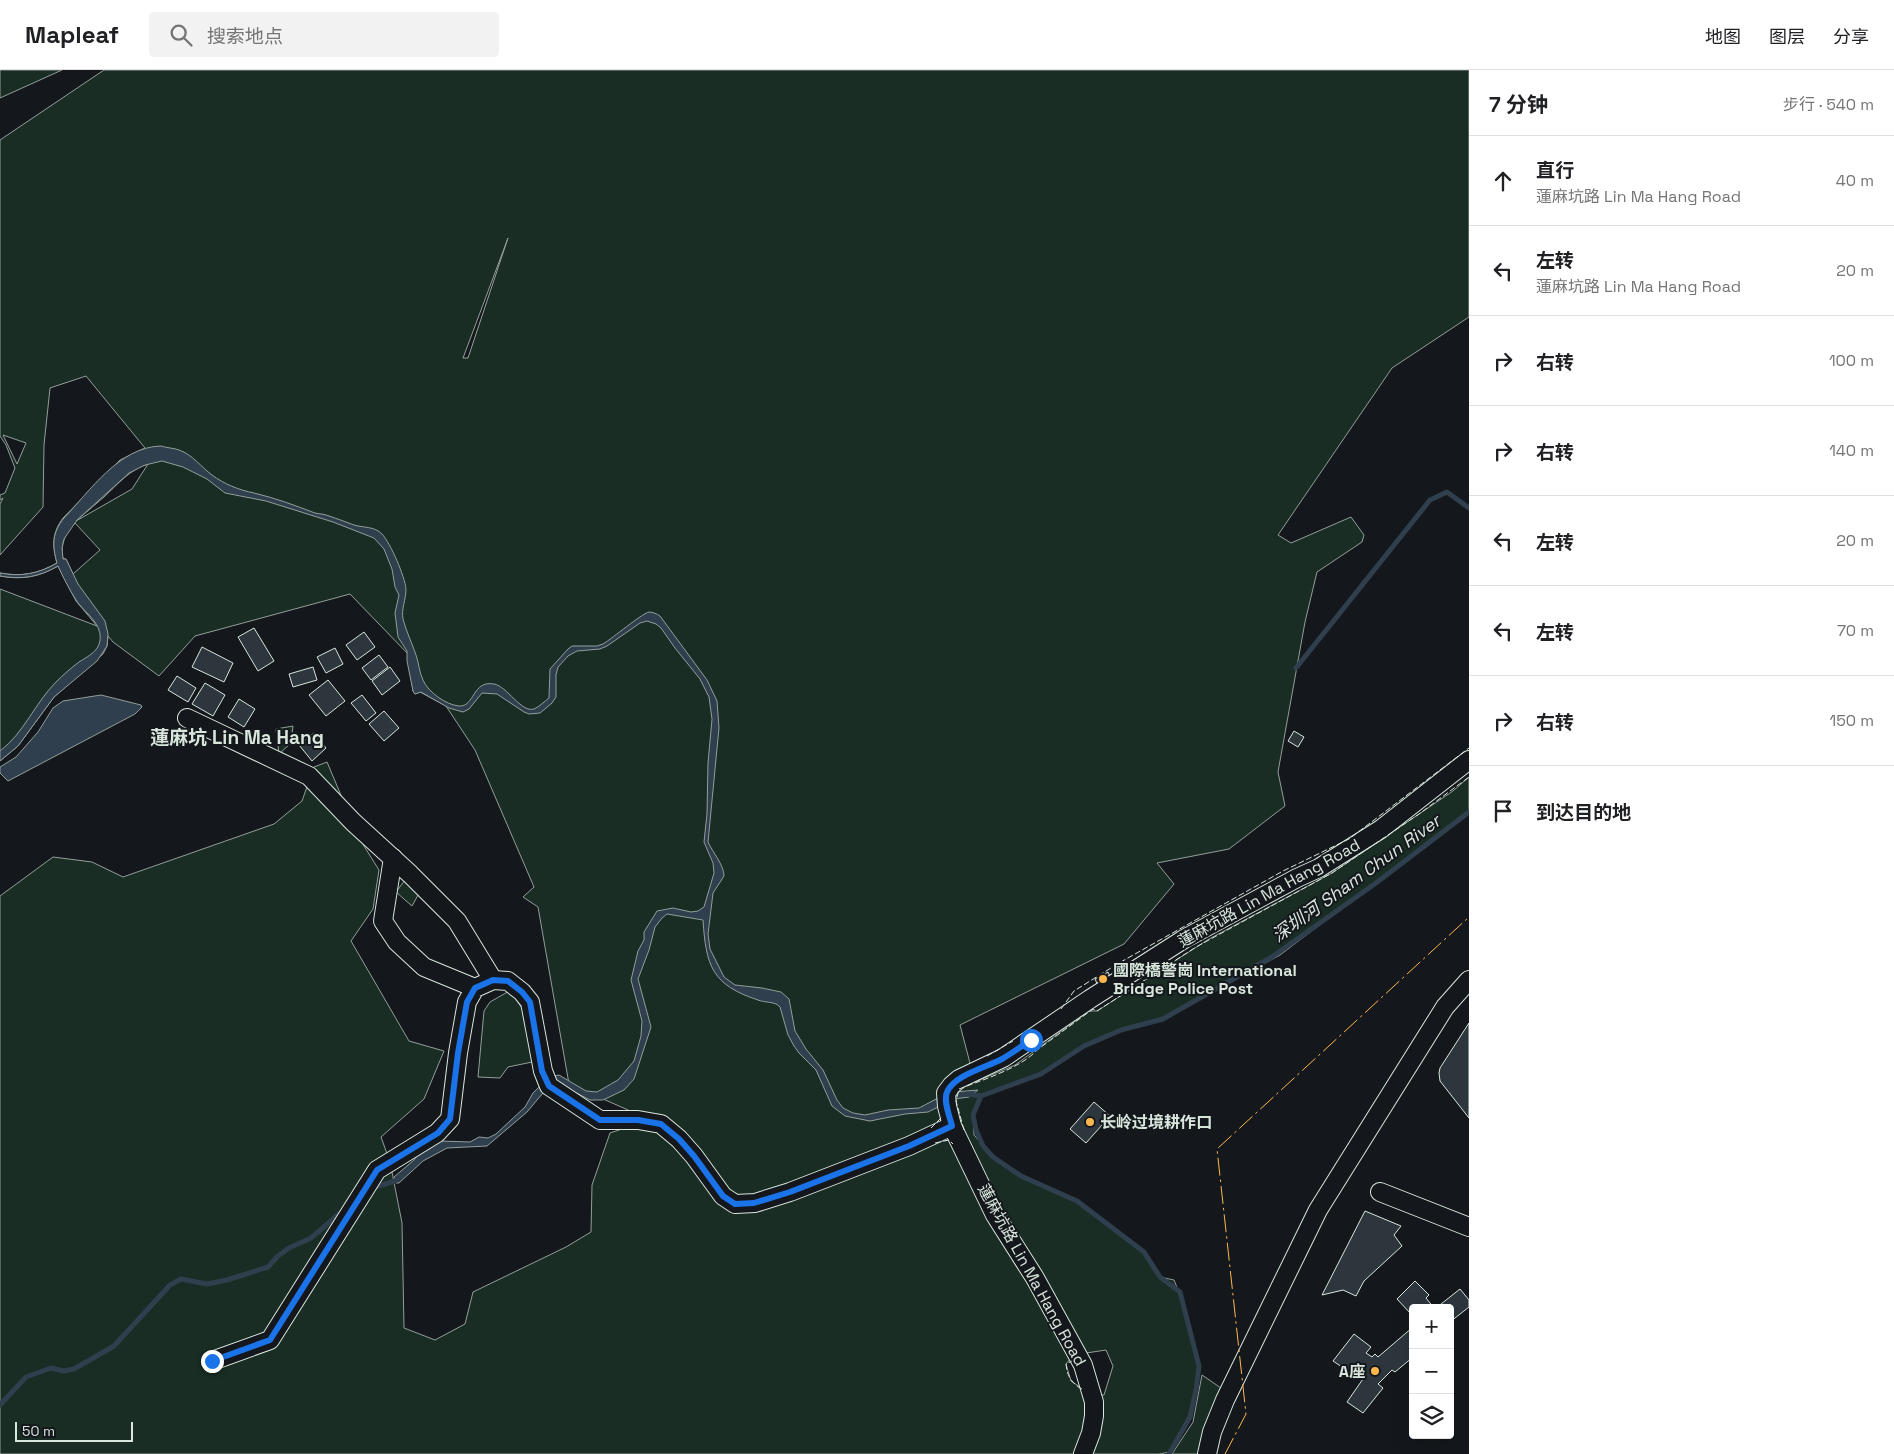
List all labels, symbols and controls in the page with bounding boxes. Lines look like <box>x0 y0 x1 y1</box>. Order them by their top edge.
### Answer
search box <box>149 12 499 57</box>
text: Mapleaf <box>25 19 119 50</box>
icon: search <box>167 21 195 49</box>
text: 搜索地点 <box>207 24 283 49</box>
text: 地图 <box>1705 25 1741 48</box>
text: 图层 <box>1769 25 1805 48</box>
text: 分享 <box>1833 25 1869 48</box>
text: 7 分钟 <box>1489 91 1548 118</box>
text: 步行 · 540 m <box>1783 94 1874 115</box>
text: 直行 <box>1536 158 1574 183</box>
icon: ahead <box>1489 167 1517 195</box>
text: 40 m <box>1836 170 1874 191</box>
text: 蓮麻坑路 Lin Ma Hang Road <box>1536 186 1741 207</box>
text: 左转 <box>1536 248 1574 273</box>
icon: left <box>1489 257 1517 285</box>
text: 20 m <box>1836 260 1874 281</box>
text: 蓮麻坑路 Lin Ma Hang Road <box>1536 276 1741 297</box>
icon: right <box>1489 347 1517 375</box>
text: 右转 <box>1536 350 1574 375</box>
text: 100 m <box>1829 350 1874 371</box>
icon: right <box>1489 437 1517 465</box>
text: 右转 <box>1536 440 1574 465</box>
text: 140 m <box>1829 440 1874 461</box>
icon: left <box>1489 527 1517 555</box>
text: 左转 <box>1536 530 1574 555</box>
text: 20 m <box>1836 530 1874 551</box>
icon: left <box>1489 617 1517 645</box>
text: 左转 <box>1536 620 1574 645</box>
text: 70 m <box>1837 620 1874 641</box>
icon: right <box>1489 707 1517 735</box>
text: 右转 <box>1536 710 1574 735</box>
text: 150 m <box>1830 710 1874 731</box>
district label: 蓮麻坑 Lin Ma Hang <box>150 725 324 750</box>
icon: arrive <box>1489 797 1517 825</box>
text: 到达目的地 <box>1536 800 1631 825</box>
water label: 深圳河 Sham Chun River <box>1267 808 1447 947</box>
street label: 蓮麻坑路 Lin Ma Hang Road <box>1174 834 1364 952</box>
place label: 國際橋警崗 International Bridge Police Post <box>1113 960 1297 999</box>
marker: 國際橋警崗 International Bridge Police Post <box>1097 973 1109 985</box>
route start <box>1020 1029 1043 1052</box>
place label: 长岭过境耕作口 <box>1100 1112 1212 1133</box>
marker: 长岭过境耕作口 <box>1084 1116 1096 1128</box>
street label: 蓮麻坑路 Lin Ma Hang Road <box>973 1180 1091 1370</box>
map controls <box>1409 1304 1454 1439</box>
button: + <box>1409 1304 1454 1349</box>
button: − <box>1409 1349 1454 1394</box>
route end <box>201 1350 224 1373</box>
place label: A座 <box>1339 1361 1365 1382</box>
marker: A座 <box>1369 1365 1381 1377</box>
button: layers <box>1409 1394 1454 1439</box>
scale bar <box>15 1419 132 1442</box>
text: 50 m <box>22 1422 55 1440</box>

